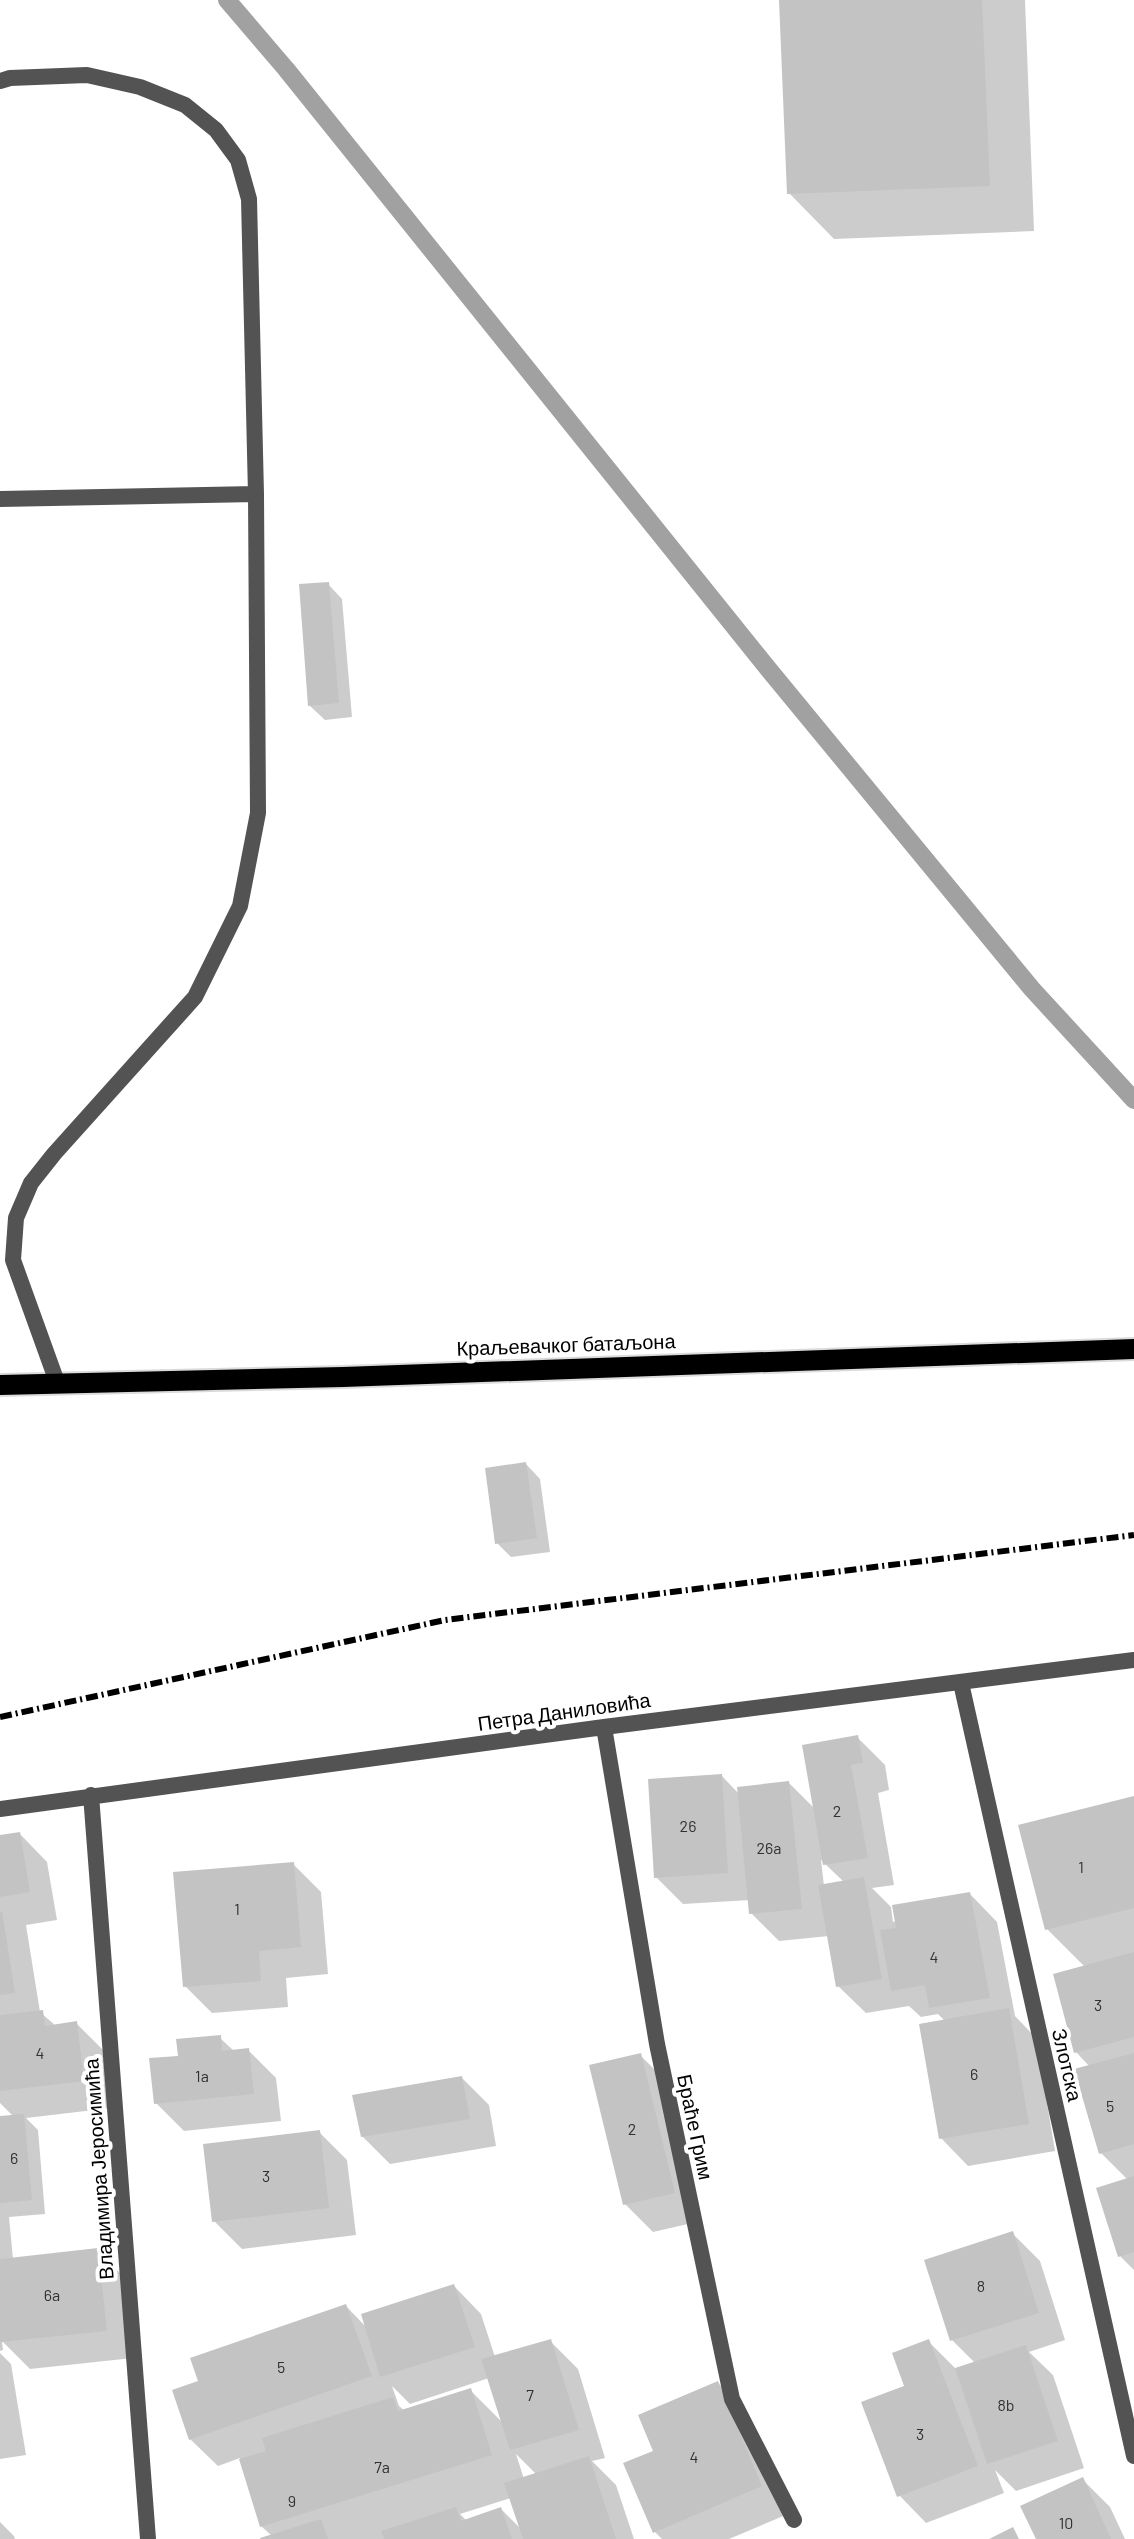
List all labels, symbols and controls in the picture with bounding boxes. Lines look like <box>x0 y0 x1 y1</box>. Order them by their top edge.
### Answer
street label: Краљевачког батаљона <box>456 1328 677 1360</box>
street label: Петра Даниловића <box>476 1687 653 1735</box>
house number: 2 <box>833 1801 841 1820</box>
house number: 26 <box>680 1816 696 1835</box>
house number: 26a <box>757 1838 782 1857</box>
house number: 1 <box>1078 1857 1084 1876</box>
house number: 1 <box>234 1899 240 1918</box>
house number: 4 <box>930 1947 938 1966</box>
house number: 3 <box>1094 1995 1102 2014</box>
street label: Злотска <box>1048 2026 1088 2104</box>
house number: 4 <box>36 2043 44 2062</box>
street label: Владимира Јеросимића <box>78 2057 118 2281</box>
house number: 6 <box>970 2064 978 2083</box>
house number: 1a <box>195 2066 209 2085</box>
street label: Браће Грим <box>673 2072 719 2182</box>
house number: 5 <box>1106 2096 1114 2115</box>
house number: 2 <box>628 2119 636 2138</box>
house number: 6 <box>10 2148 18 2167</box>
house number: 3 <box>262 2166 270 2185</box>
house number: 8 <box>977 2276 985 2295</box>
house number: 6a <box>44 2285 60 2304</box>
house number: 5 <box>277 2357 285 2376</box>
house number: 7 <box>526 2385 534 2404</box>
house number: 8b <box>997 2395 1015 2414</box>
house number: 3 <box>916 2424 924 2443</box>
house number: 4 <box>690 2447 698 2466</box>
house number: 7a <box>374 2457 390 2476</box>
house number: 9 <box>288 2491 296 2510</box>
house number: 10 <box>1059 2513 1073 2532</box>

